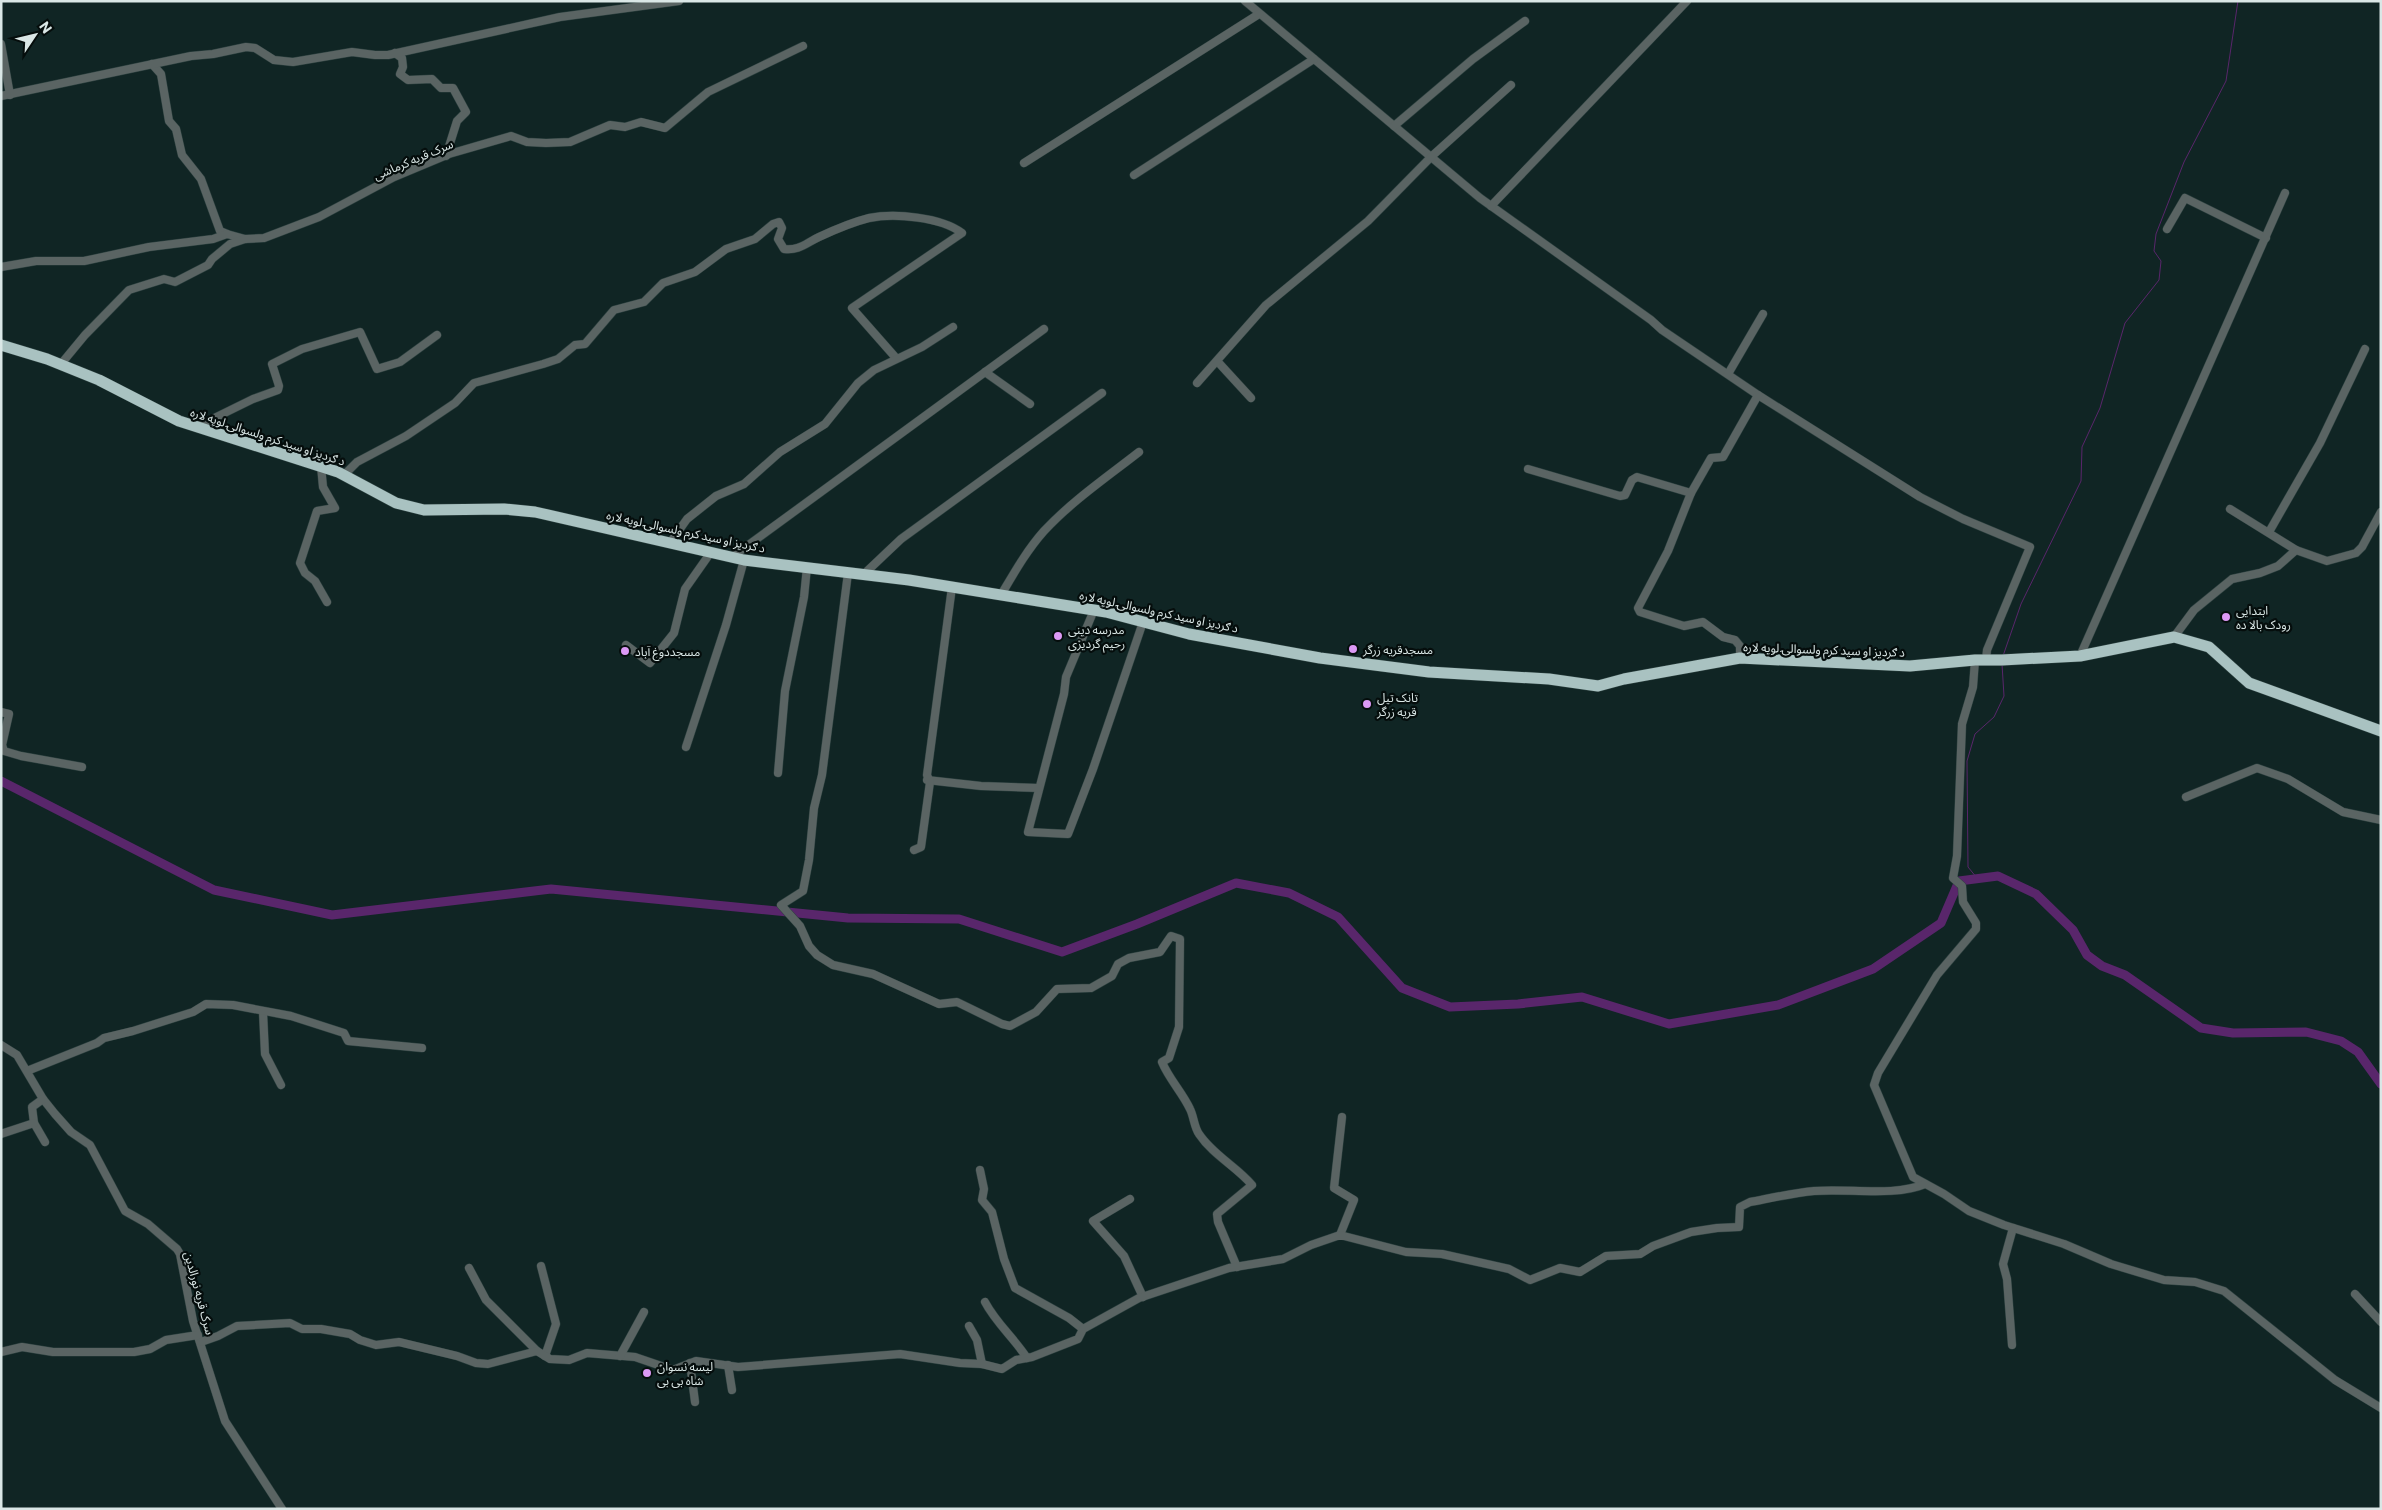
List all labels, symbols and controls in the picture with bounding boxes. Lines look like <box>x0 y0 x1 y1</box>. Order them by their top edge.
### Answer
north arrow <box>10 10 60 60</box>
text: N <box>36 18 56 36</box>
street label: سرک قریه کرماشی <box>371 136 455 183</box>
street label: د ګردیز او سید کرم ولسوالۍ لویه لاره <box>188 404 347 471</box>
street label: د ګردیز او سید کرم ولسوالۍ لویه لاره <box>605 507 767 558</box>
street label: د ګردیز او سید کرم ولسوالۍ لویه لاره <box>1078 587 1240 638</box>
place label: ابتدایی رودک بالا ده <box>2236 603 2291 632</box>
marker: ابتدایی رودک بالا ده <box>2220 611 2232 623</box>
place label: مدرسه دینی رحیم گردیزی <box>1068 622 1125 653</box>
marker: مدرسه دینی رحیم گردیزی <box>1052 630 1064 642</box>
street label: د ګردیز او سید کرم ولسوالۍ لویه لاره <box>1743 639 1905 662</box>
place label: مسجدقریه زرگر <box>1362 642 1433 657</box>
marker: مسجدقریه زرگر <box>1347 643 1359 655</box>
place label: مسجددوغ آباد <box>635 644 700 661</box>
marker: مسجددوغ آباد <box>619 645 631 657</box>
place label: تانک تیل قریه زرگر <box>1376 690 1419 719</box>
marker: تانک تیل قریه زرگر <box>1361 698 1373 710</box>
street label: سرک قریه نورالدین <box>181 1250 218 1336</box>
place label: لیسه نسوان شاه بی بی <box>657 1359 713 1388</box>
marker: لیسه نسوان شاه بی بی <box>641 1367 653 1379</box>

